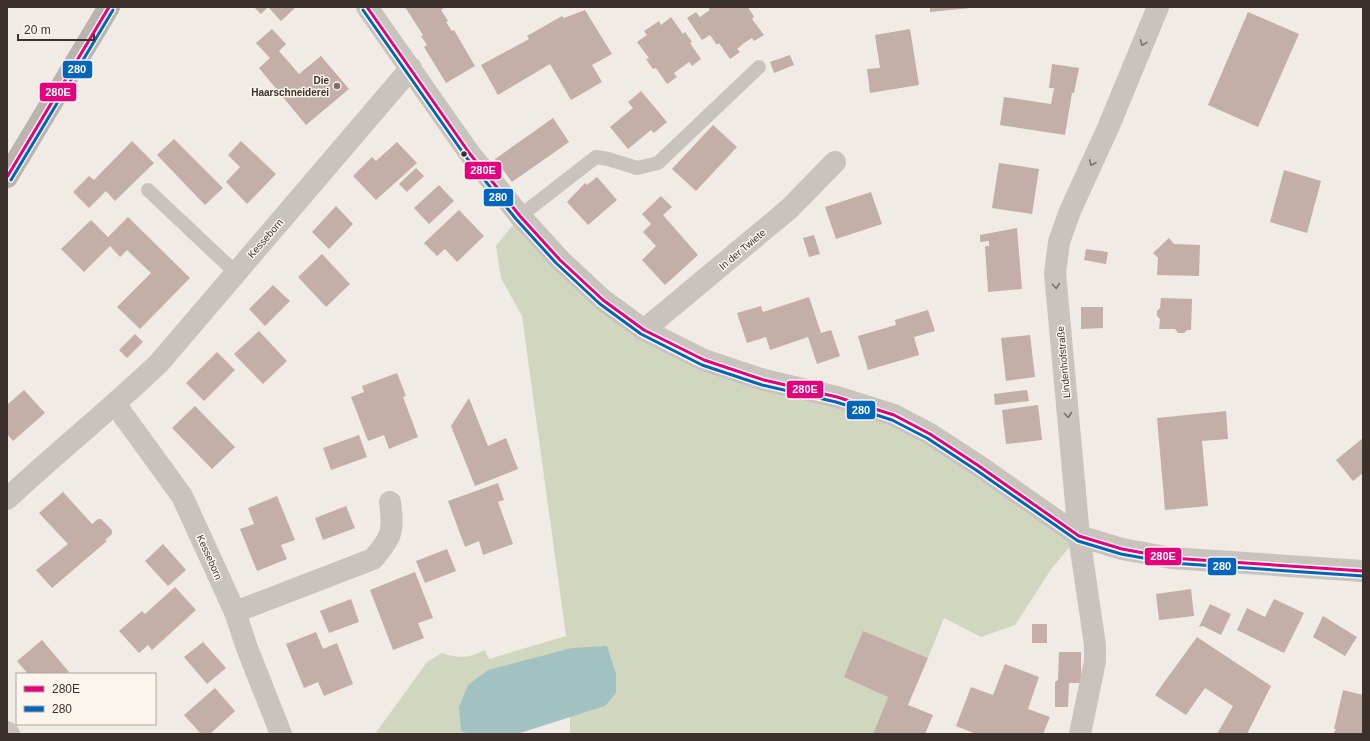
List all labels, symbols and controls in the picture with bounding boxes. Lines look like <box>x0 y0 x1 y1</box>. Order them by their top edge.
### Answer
scale bar <box>18 16 94 42</box>
text: 20 m <box>24 23 51 37</box>
one-way arrow <box>1140 39 1148 47</box>
line badge: 280 <box>62 60 93 79</box>
text: 280 <box>68 63 86 75</box>
place label: Die Haarschneiderei <box>251 75 329 98</box>
marker: Die Haarschneiderei <box>332 81 342 91</box>
line badge: 280E <box>39 82 77 102</box>
text: 280E <box>45 86 71 98</box>
unlabelled marker <box>459 149 469 159</box>
one-way arrow <box>1089 158 1097 166</box>
line badge: 280E <box>464 161 502 180</box>
text: 280E <box>470 164 496 176</box>
line badge: 280 <box>483 188 514 207</box>
text: 280 <box>489 191 507 203</box>
street label: Kesseborn <box>246 217 285 260</box>
street label: In der Twiete <box>717 227 768 272</box>
one-way arrow <box>1051 283 1060 289</box>
street label: Lindenhofstraße <box>1055 325 1072 398</box>
line badge: 280E <box>786 380 824 399</box>
text: 280E <box>792 383 818 395</box>
line badge: 280 <box>846 400 876 420</box>
text: 280 <box>852 404 870 416</box>
one-way arrow <box>1063 412 1072 418</box>
street label: Kesseborn <box>195 533 224 581</box>
line badge: 280E <box>1144 547 1182 566</box>
text: 280E <box>1150 550 1176 562</box>
line badge: 280 <box>1207 557 1237 576</box>
text: 280 <box>1213 560 1231 572</box>
legend <box>16 673 156 725</box>
text: 280E <box>52 682 80 696</box>
text: 280 <box>52 702 72 716</box>

